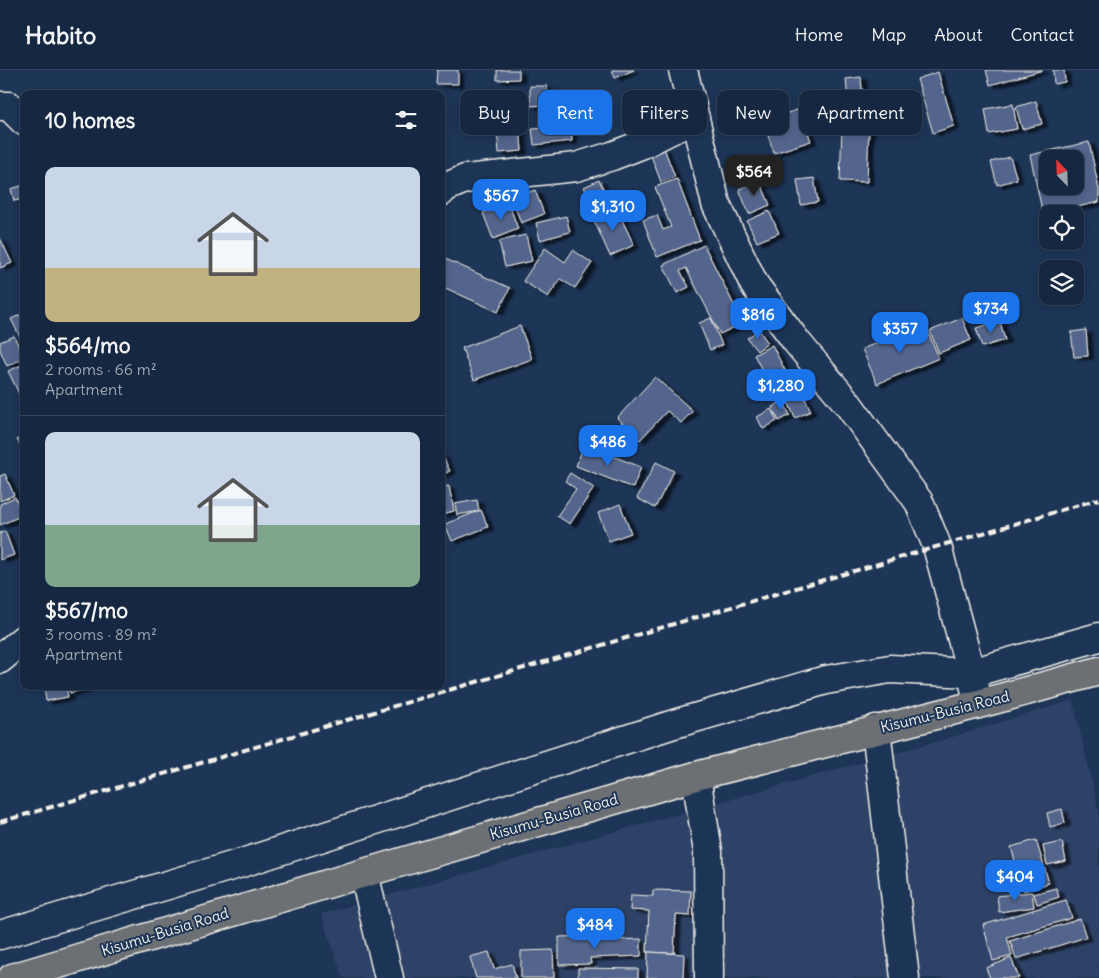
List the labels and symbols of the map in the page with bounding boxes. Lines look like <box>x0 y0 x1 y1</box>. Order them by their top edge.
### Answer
north arrow <box>1039 150 1084 195</box>
pin: $564 <box>724 154 784 197</box>
pin: $567 <box>471 178 531 221</box>
pin: $1,310 <box>572 190 654 232</box>
pin: $734 <box>961 292 1021 334</box>
pin: $816 <box>728 298 788 340</box>
pin: $357 <box>870 312 930 354</box>
pin: $1,280 <box>740 368 822 411</box>
pin: $486 <box>578 424 638 467</box>
street label: Kisumu-Busia Road <box>878 686 1012 737</box>
street label: Kisumu-Busia Road <box>488 789 620 844</box>
pin: $404 <box>985 860 1045 902</box>
street label: Kisumu-Busia Road <box>99 903 231 960</box>
pin: $484 <box>565 908 625 950</box>

